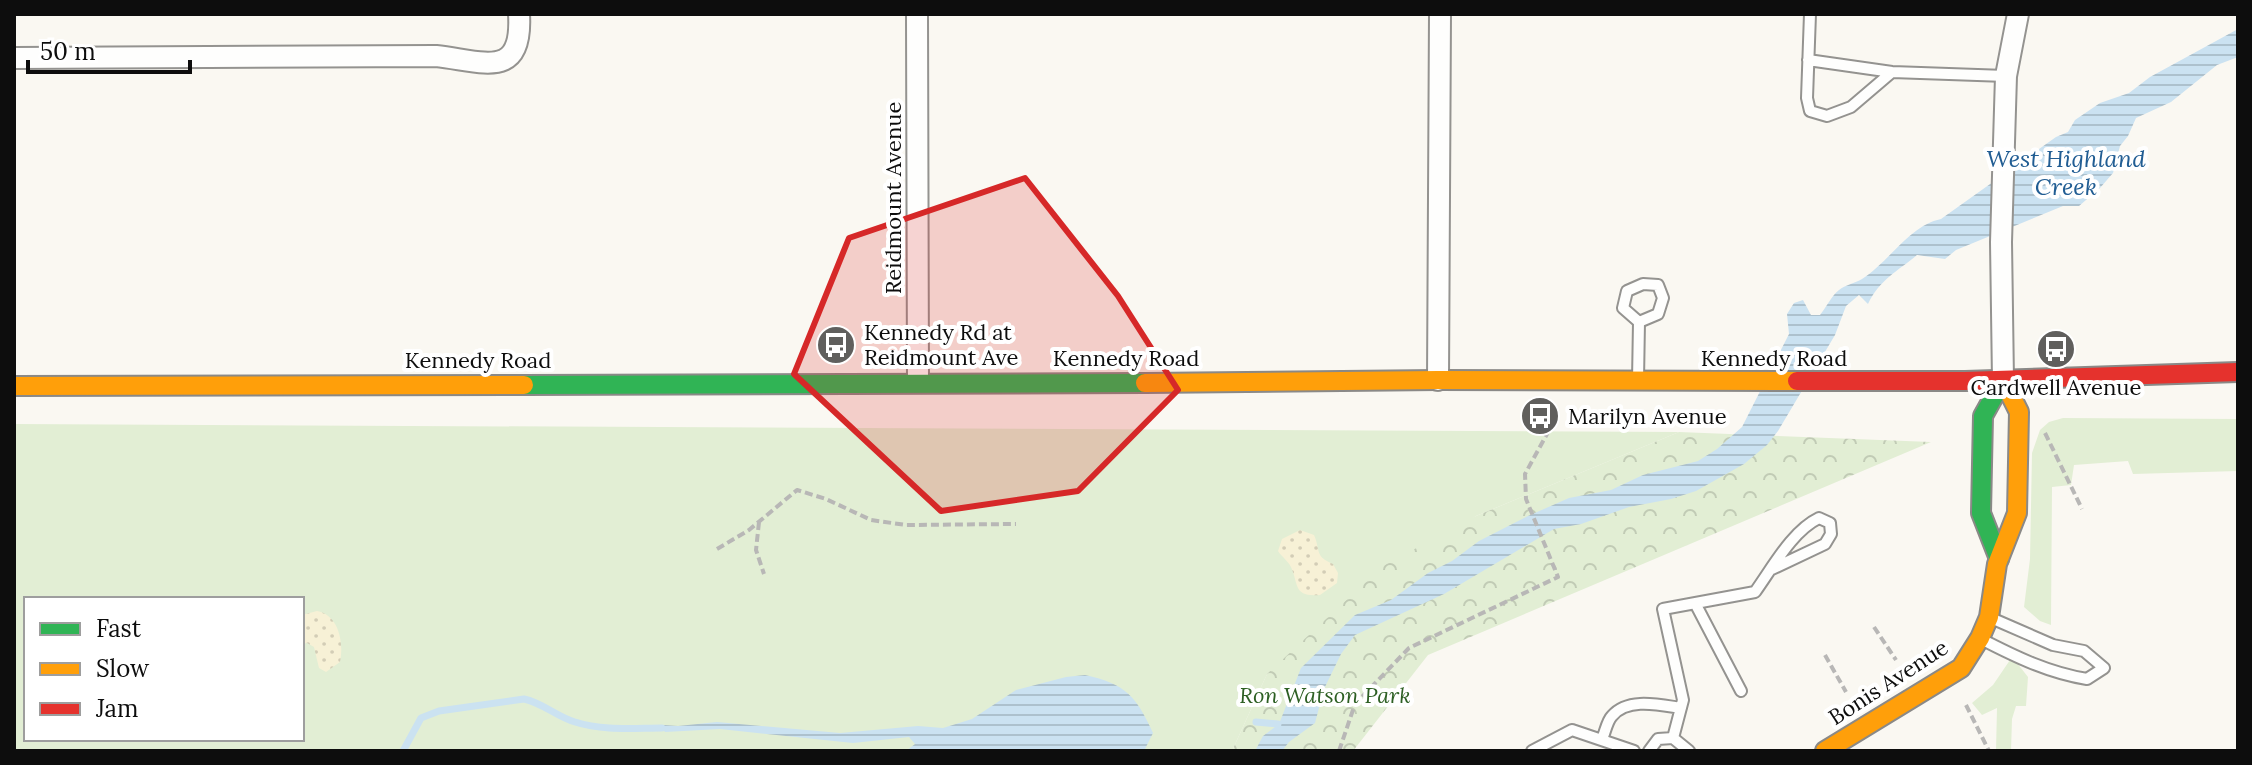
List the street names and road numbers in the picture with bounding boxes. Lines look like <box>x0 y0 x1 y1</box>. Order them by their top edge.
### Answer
street label: Reidmount Avenue <box>879 102 907 294</box>
street label: Kennedy Road <box>1053 344 1199 372</box>
street label: Kennedy Road <box>1701 344 1847 372</box>
street label: Kennedy Road <box>405 346 551 374</box>
street label: Bonis Avenue <box>1823 633 1953 731</box>

